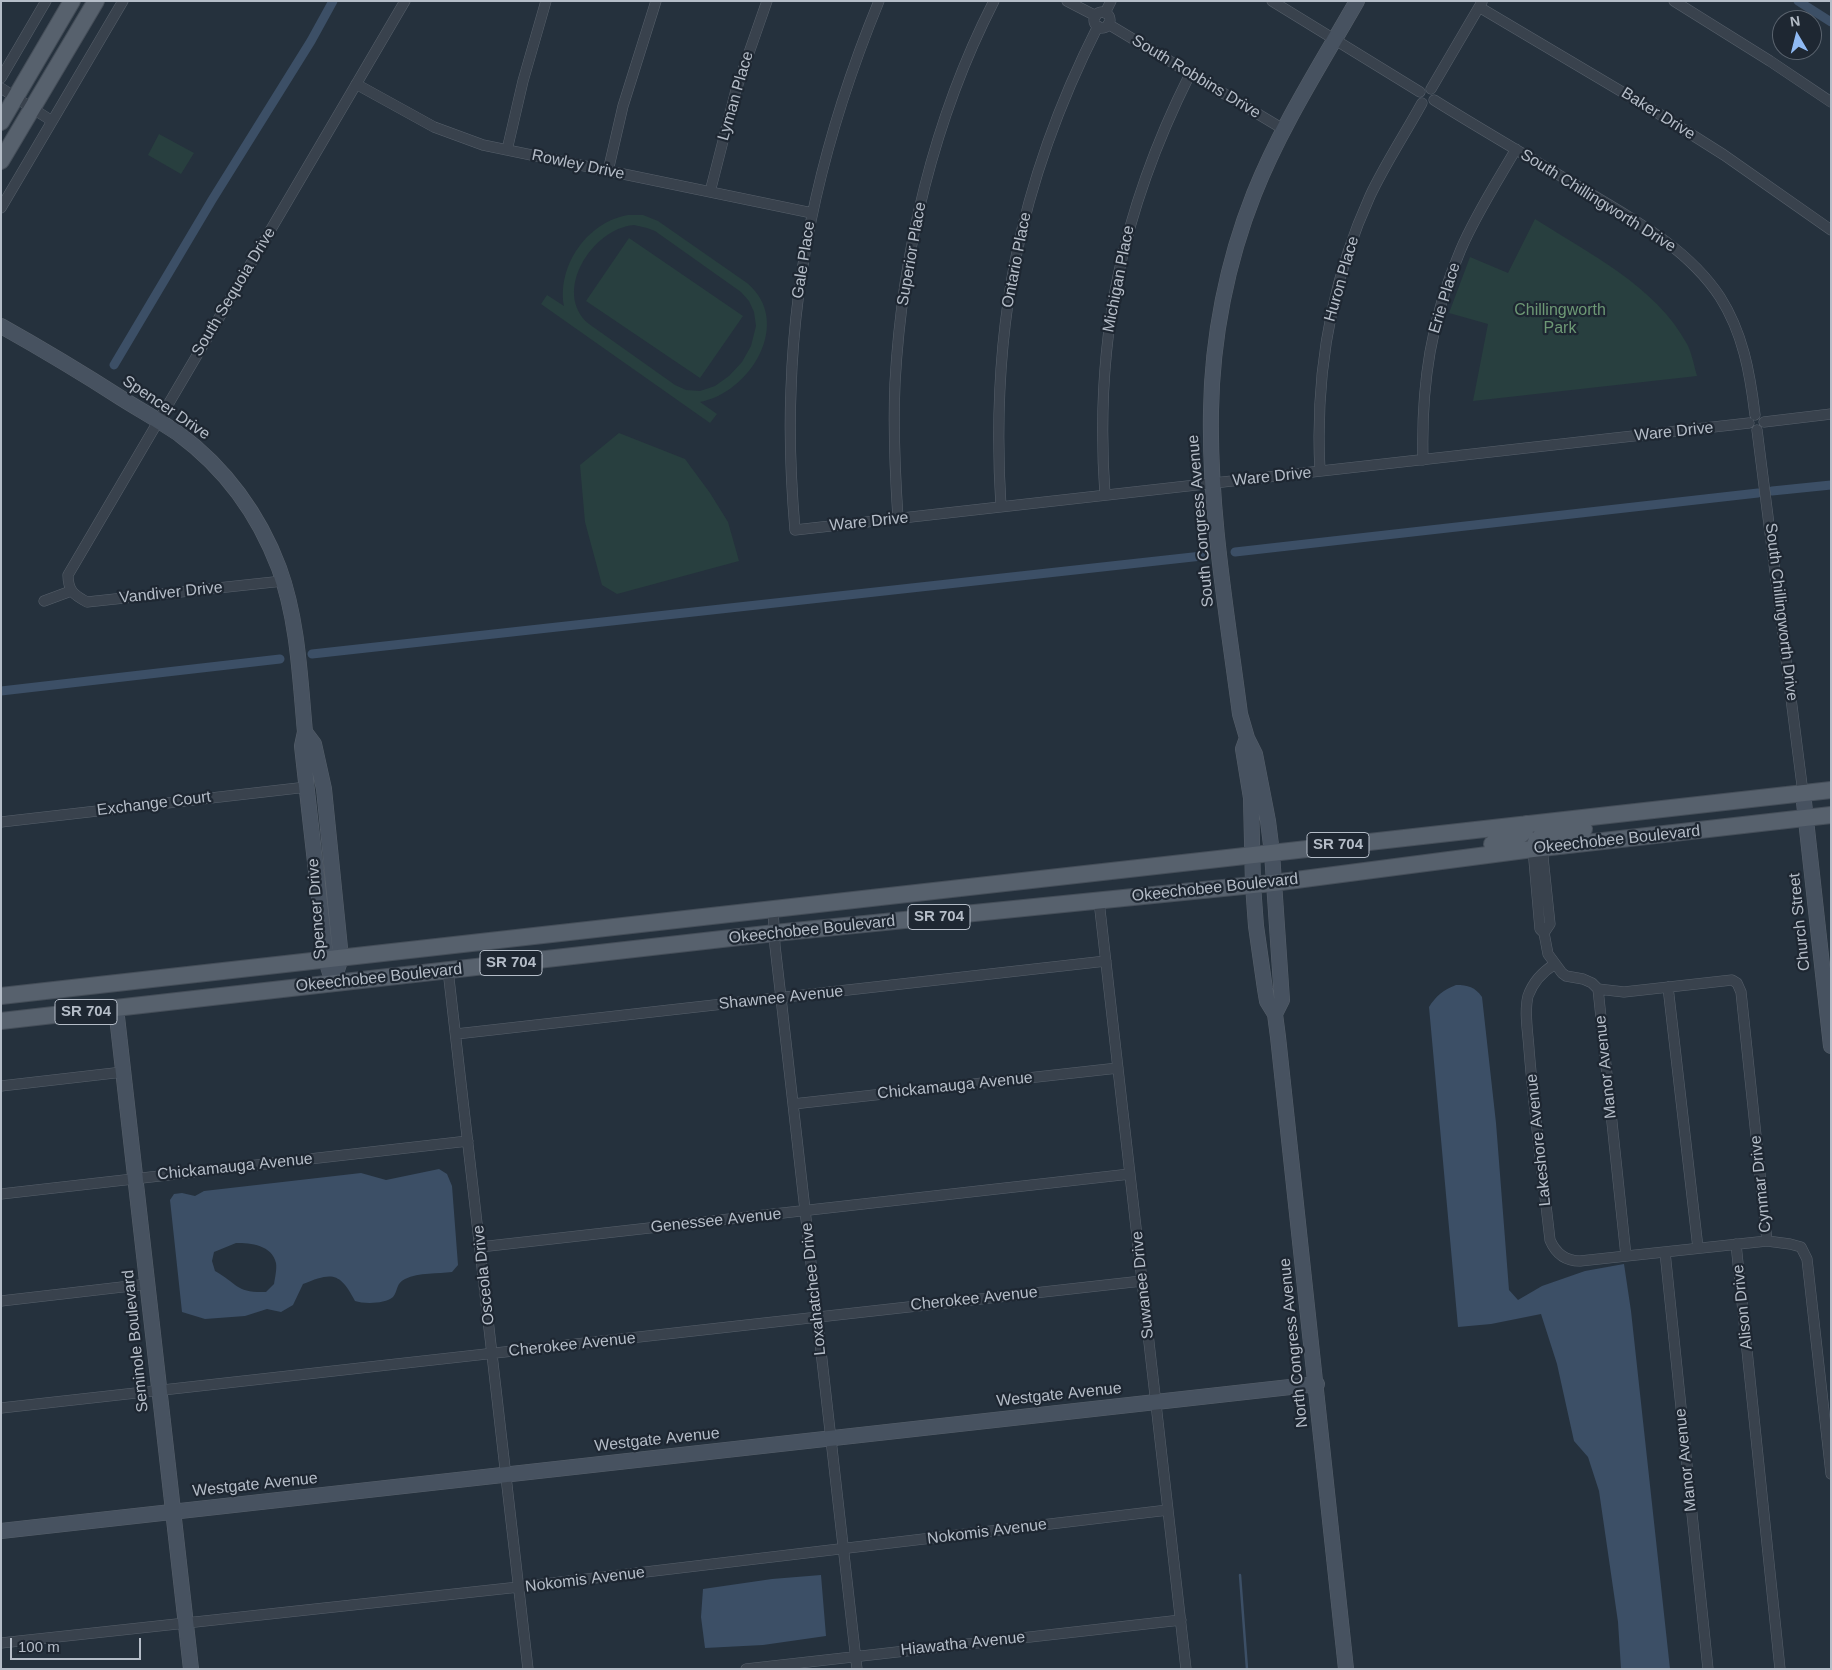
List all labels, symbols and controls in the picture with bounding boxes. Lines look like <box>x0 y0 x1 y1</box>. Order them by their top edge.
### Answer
north arrow <box>1772 10 1822 60</box>
text: N <box>1789 13 1801 30</box>
street label: South Robbins Drive <box>1128 31 1264 123</box>
street label: Lyman Place <box>714 49 758 143</box>
street label: Baker Drive <box>1617 84 1699 144</box>
street label: South Chillingworth Drive <box>1517 145 1679 257</box>
street label: Rowley Drive <box>530 146 626 184</box>
street label: Superior Place <box>893 201 931 307</box>
street label: Ontario Place <box>998 211 1036 309</box>
street label: Gale Place <box>788 220 820 300</box>
street label: South Sequoia Drive <box>188 224 280 360</box>
street label: Michigan Place <box>1099 224 1139 334</box>
street label: Huron Place <box>1321 234 1363 324</box>
street label: Erie Place <box>1425 260 1465 336</box>
park label: Chillingworth Park <box>1514 301 1606 339</box>
street label: Spencer Drive <box>119 372 213 444</box>
street label: Ware Drive <box>1634 418 1714 446</box>
street label: South Congress Avenue <box>1184 434 1218 608</box>
street label: Ware Drive <box>1232 463 1312 491</box>
street label: Ware Drive <box>829 508 909 536</box>
street label: South Chillingworth Drive <box>1761 522 1801 702</box>
street label: Vandiver Drive <box>118 578 224 608</box>
street label: Exchange Court <box>96 787 212 821</box>
street label: Okeechobee Boulevard <box>1533 822 1701 858</box>
road number: SR 704 <box>1307 832 1369 858</box>
street label: Spencer Drive <box>304 858 330 960</box>
street label: Okeechobee Boulevard <box>1131 870 1299 906</box>
street label: Church Street <box>1785 872 1815 972</box>
road number: SR 704 <box>908 904 970 930</box>
street label: Okeechobee Boulevard <box>728 912 896 948</box>
road number: SR 704 <box>480 950 542 976</box>
street label: Okeechobee Boulevard <box>295 960 463 996</box>
street label: Shawnee Avenue <box>718 982 844 1014</box>
road number: SR 704 <box>55 1000 117 1024</box>
street label: Manor Avenue <box>1591 1014 1621 1120</box>
street label: Chickamauga Avenue <box>876 1068 1034 1104</box>
street label: Lakeshore Avenue <box>1522 1073 1556 1207</box>
street label: Cynmar Drive <box>1746 1134 1776 1234</box>
street label: Chickamauga Avenue <box>156 1149 314 1185</box>
street label: Genessee Avenue <box>650 1205 782 1237</box>
street label: Loxahatchee Drive <box>797 1222 831 1356</box>
street label: Osceola Drive <box>469 1224 499 1326</box>
street label: Suwanee Drive <box>1128 1230 1158 1340</box>
street label: North Congress Avenue <box>1276 1257 1312 1429</box>
street label: Alison Drive <box>1729 1264 1757 1350</box>
street label: Seminole Boulevard <box>119 1269 153 1413</box>
street label: Cherokee Avenue <box>909 1283 1039 1315</box>
street label: Cherokee Avenue <box>507 1329 637 1361</box>
street label: Westgate Avenue <box>995 1379 1123 1411</box>
street label: Manor Avenue <box>1671 1407 1701 1513</box>
street label: Westgate Avenue <box>593 1424 721 1456</box>
street label: Westgate Avenue <box>191 1469 319 1501</box>
street label: Nokomis Avenue <box>926 1515 1048 1549</box>
street label: Nokomis Avenue <box>524 1563 646 1597</box>
scale bar <box>12 1628 144 1660</box>
street label: Hiawatha Avenue <box>900 1628 1026 1660</box>
text: 100 m <box>18 1638 60 1655</box>

